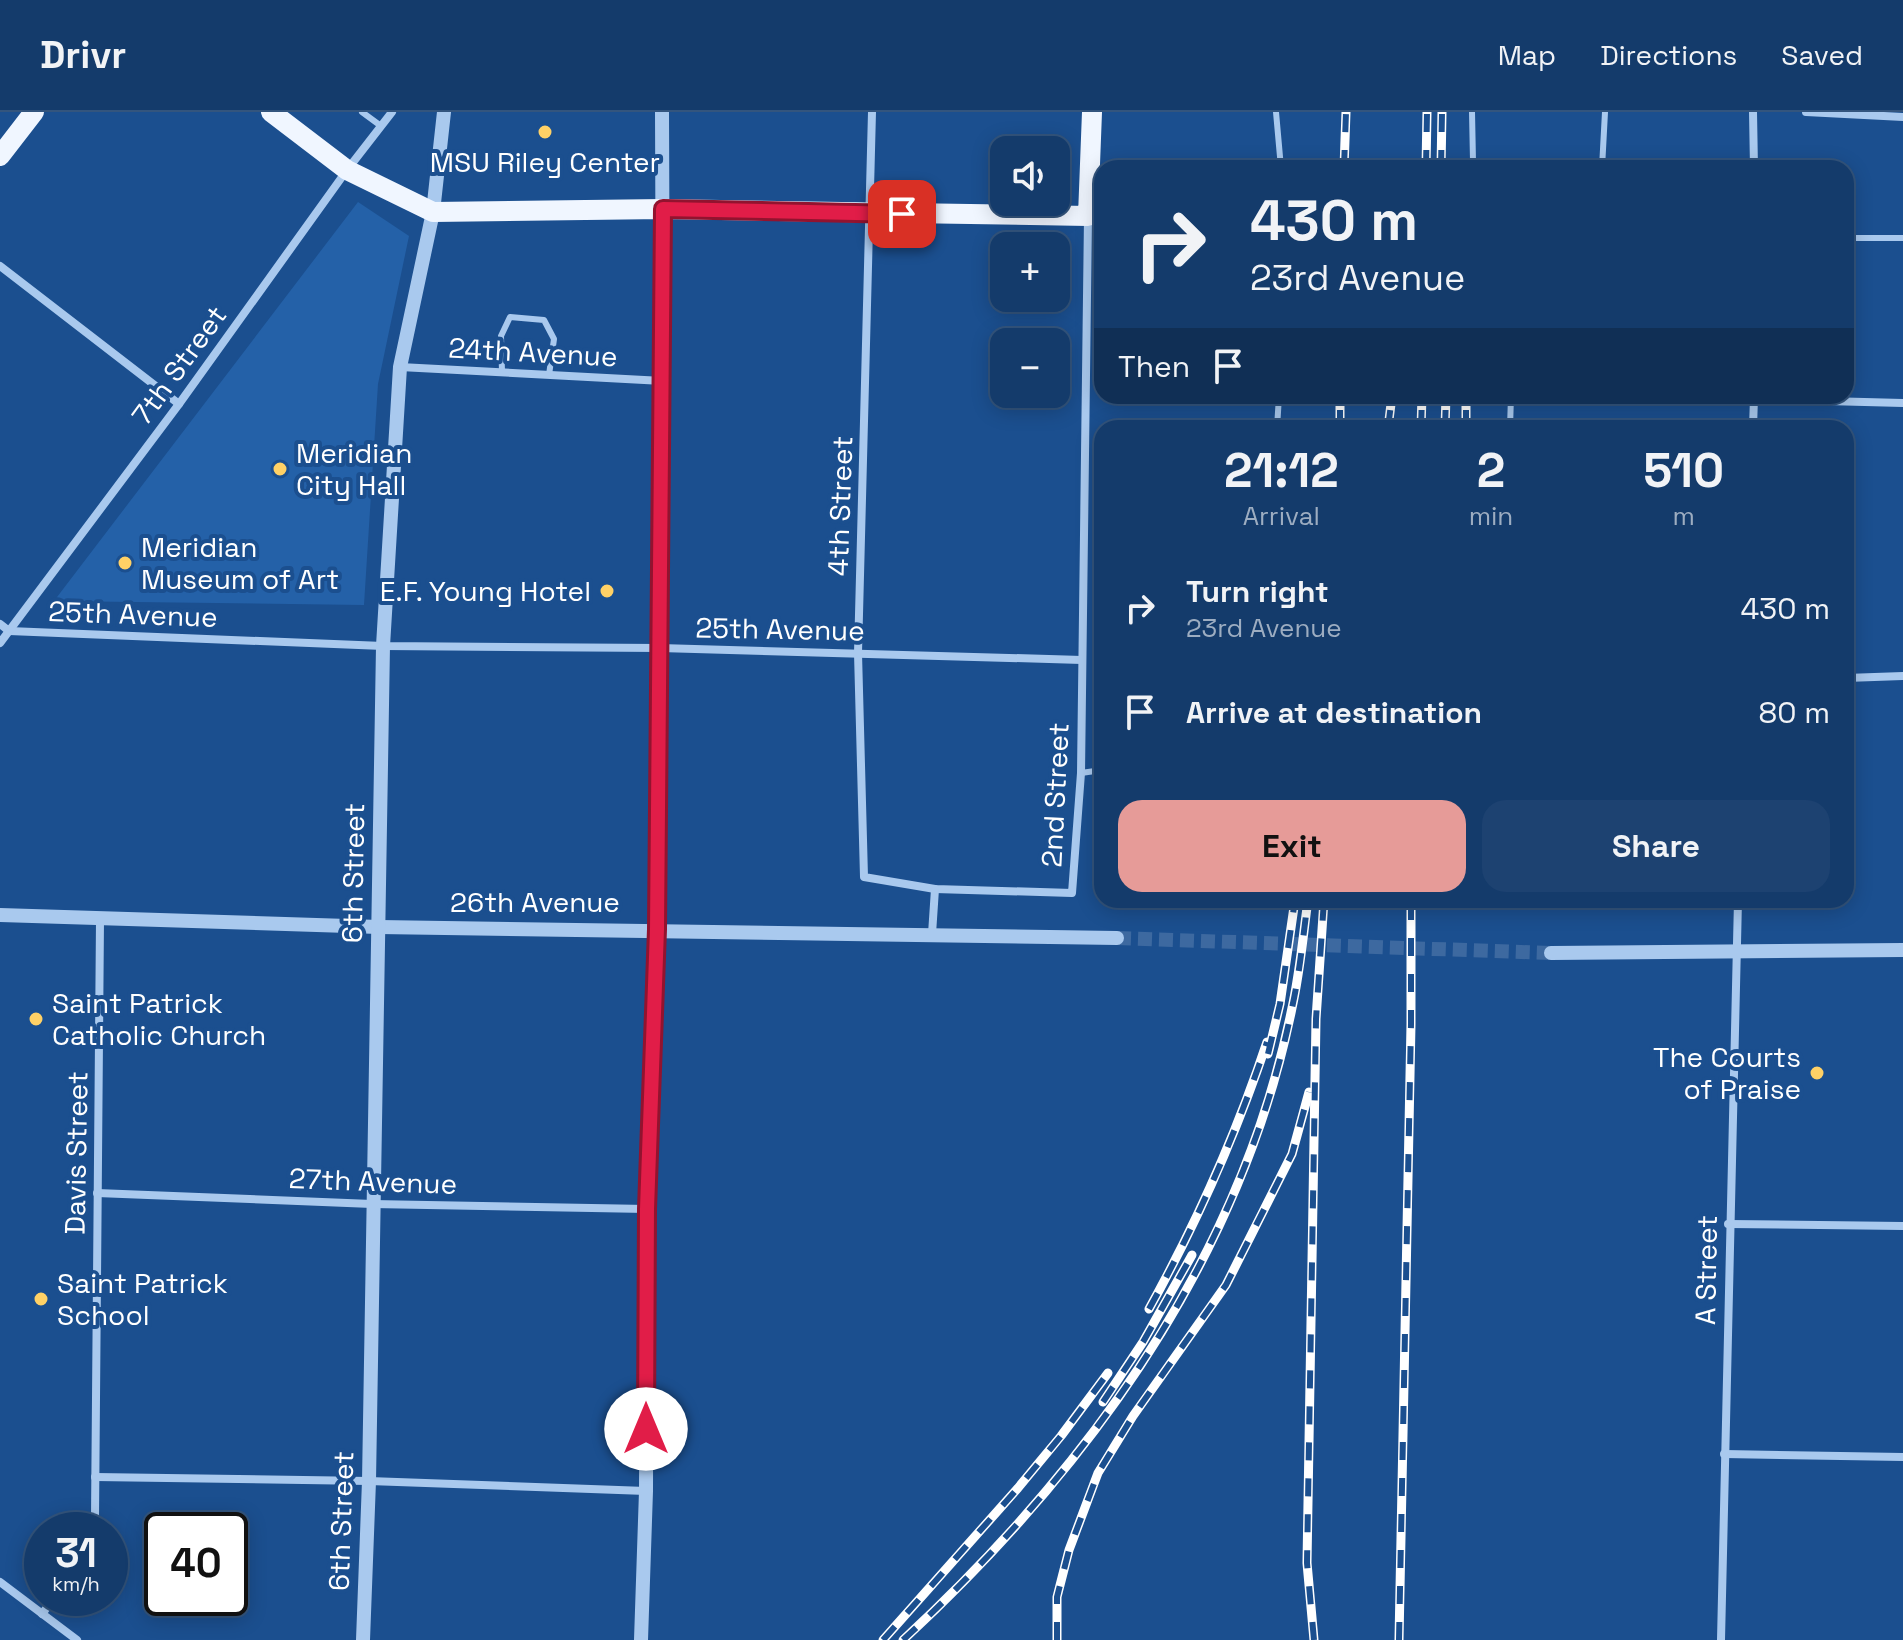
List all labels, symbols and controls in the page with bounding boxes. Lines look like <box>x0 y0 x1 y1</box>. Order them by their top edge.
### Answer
text: Drivr <box>40 31 126 79</box>
text: Map <box>1498 37 1556 73</box>
text: Directions <box>1600 37 1737 73</box>
text: Saved <box>1781 37 1863 73</box>
marker: MSU Riley Center <box>536 123 554 141</box>
map controls <box>990 136 1070 408</box>
button: sound <box>990 136 1070 216</box>
place label: MSU Riley Center <box>430 144 660 180</box>
pin <box>868 180 936 248</box>
text: 430 m <box>1250 185 1418 256</box>
icon: arrive <box>880 192 924 236</box>
icon: right <box>1118 192 1222 296</box>
button: + <box>990 232 1070 312</box>
text: 23rd Avenue <box>1250 255 1465 301</box>
street label: 7th Street <box>124 298 234 432</box>
button: − <box>990 328 1070 408</box>
street label: 24th Avenue <box>448 330 618 374</box>
icon: arrive <box>1206 344 1250 388</box>
text: Then <box>1118 347 1190 386</box>
place label: Meridian City Hall <box>296 435 412 503</box>
street label: 4th Street <box>820 435 860 577</box>
text: 21:12 <box>1224 440 1339 501</box>
text: 2 <box>1477 440 1505 501</box>
text: 510 <box>1643 440 1724 501</box>
marker: Meridian City Hall <box>271 460 289 478</box>
text: Arrival <box>1243 499 1320 533</box>
text: min <box>1469 499 1513 533</box>
text: m <box>1672 499 1695 533</box>
place label: Meridian Museum of Art <box>141 529 339 597</box>
marker: Meridian Museum of Art <box>116 554 134 572</box>
text: Turn right <box>1186 572 1329 611</box>
place label: E.F. Young Hotel <box>380 573 591 609</box>
marker: E.F. Young Hotel <box>598 582 616 600</box>
icon: right <box>1118 586 1162 630</box>
text: 430 m <box>1740 589 1830 628</box>
street label: 25th Avenue <box>48 593 218 635</box>
street label: 25th Avenue <box>695 610 865 648</box>
text: 23rd Avenue <box>1186 611 1342 645</box>
icon: arrive <box>1118 690 1162 734</box>
text: Arrive at destination <box>1186 693 1482 732</box>
text: 80 m <box>1759 693 1830 732</box>
street label: 2nd Street <box>1033 722 1077 868</box>
button: Exit <box>1118 800 1466 892</box>
button: Share <box>1482 800 1830 892</box>
street label: 6th Street <box>334 803 372 943</box>
street label: 26th Avenue <box>450 884 620 920</box>
place label: Saint Patrick Catholic Church <box>52 985 266 1053</box>
marker: Saint Patrick Catholic Church <box>27 1010 45 1028</box>
place label: The Courts of Praise <box>1653 1039 1801 1107</box>
marker: The Courts of Praise <box>1808 1064 1826 1082</box>
street label: Davis Street <box>57 1071 95 1235</box>
street label: 27th Avenue <box>288 1160 458 1202</box>
street label: A Street <box>1687 1215 1725 1325</box>
place label: Saint Patrick School <box>57 1265 228 1333</box>
marker: Saint Patrick School <box>32 1290 50 1308</box>
position arrow <box>604 1387 688 1471</box>
street label: 6th Street <box>321 1450 361 1592</box>
speed limit sign: 40 <box>144 1512 248 1616</box>
text: 31 <box>55 1528 97 1579</box>
text: km/h <box>52 1571 100 1597</box>

